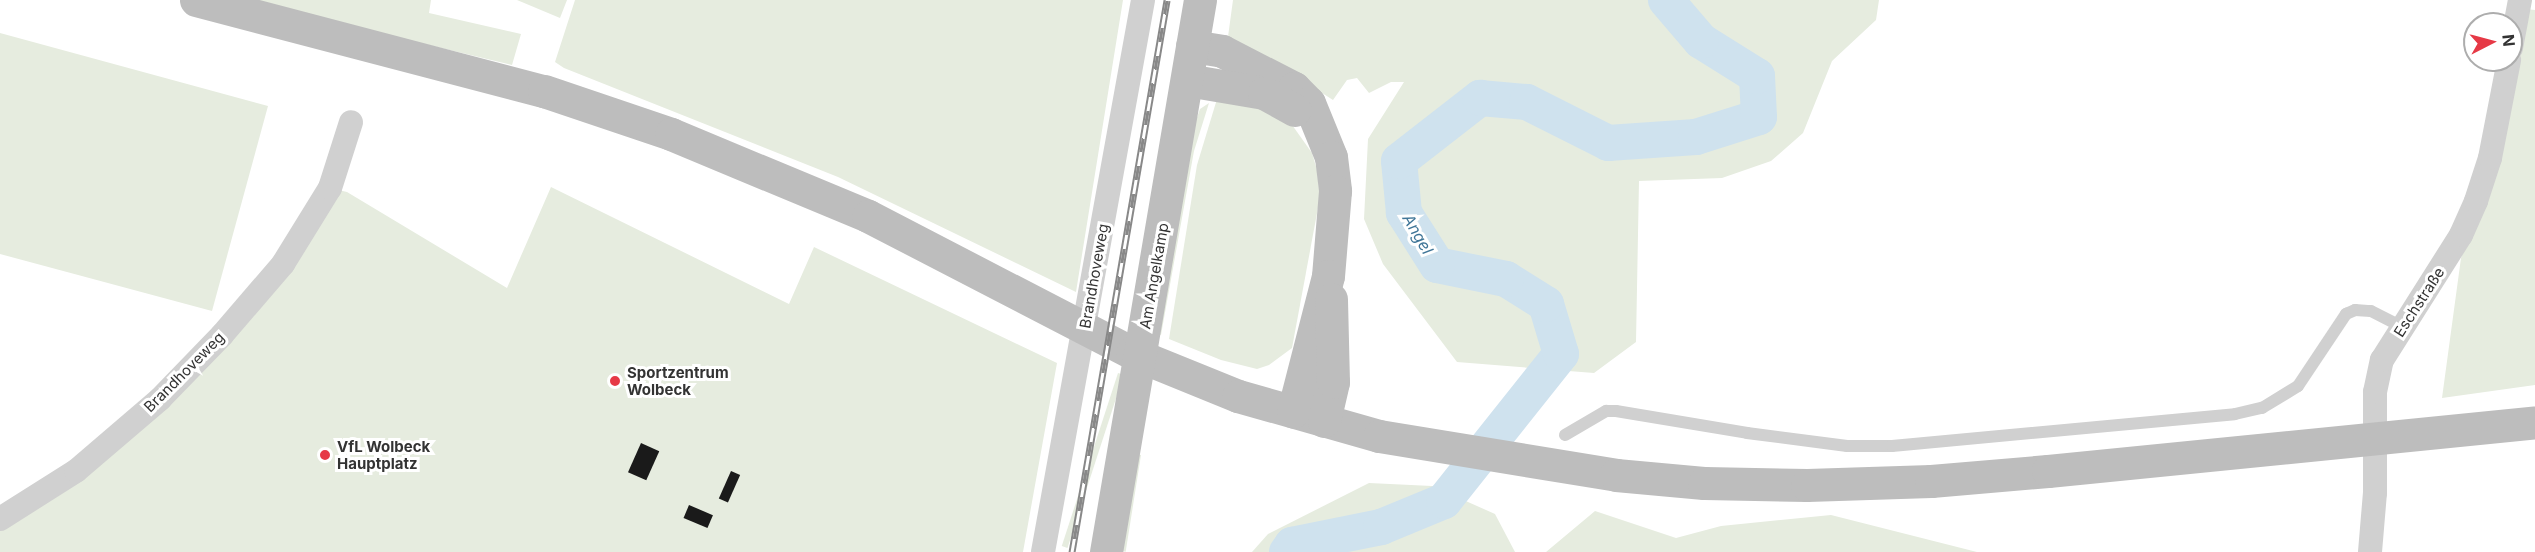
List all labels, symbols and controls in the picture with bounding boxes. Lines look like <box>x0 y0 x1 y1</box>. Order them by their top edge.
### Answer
north arrow <box>2463 12 2523 72</box>
text: N <box>2498 33 2519 47</box>
water label: Angel <box>1399 210 1437 258</box>
street label: Brandhoveweg <box>1076 222 1112 330</box>
street label: Am Angelkamp <box>1136 222 1172 330</box>
street label: Eschstraße <box>2390 264 2448 340</box>
street label: Brandhoveweg <box>140 328 228 416</box>
place label: Sportzentrum Wolbeck <box>627 363 729 398</box>
marker: Sportzentrum Wolbeck <box>608 374 622 388</box>
place label: VfL Wolbeck Hauptplatz <box>337 437 430 472</box>
marker: VfL Wolbeck Hauptplatz <box>318 448 332 462</box>

